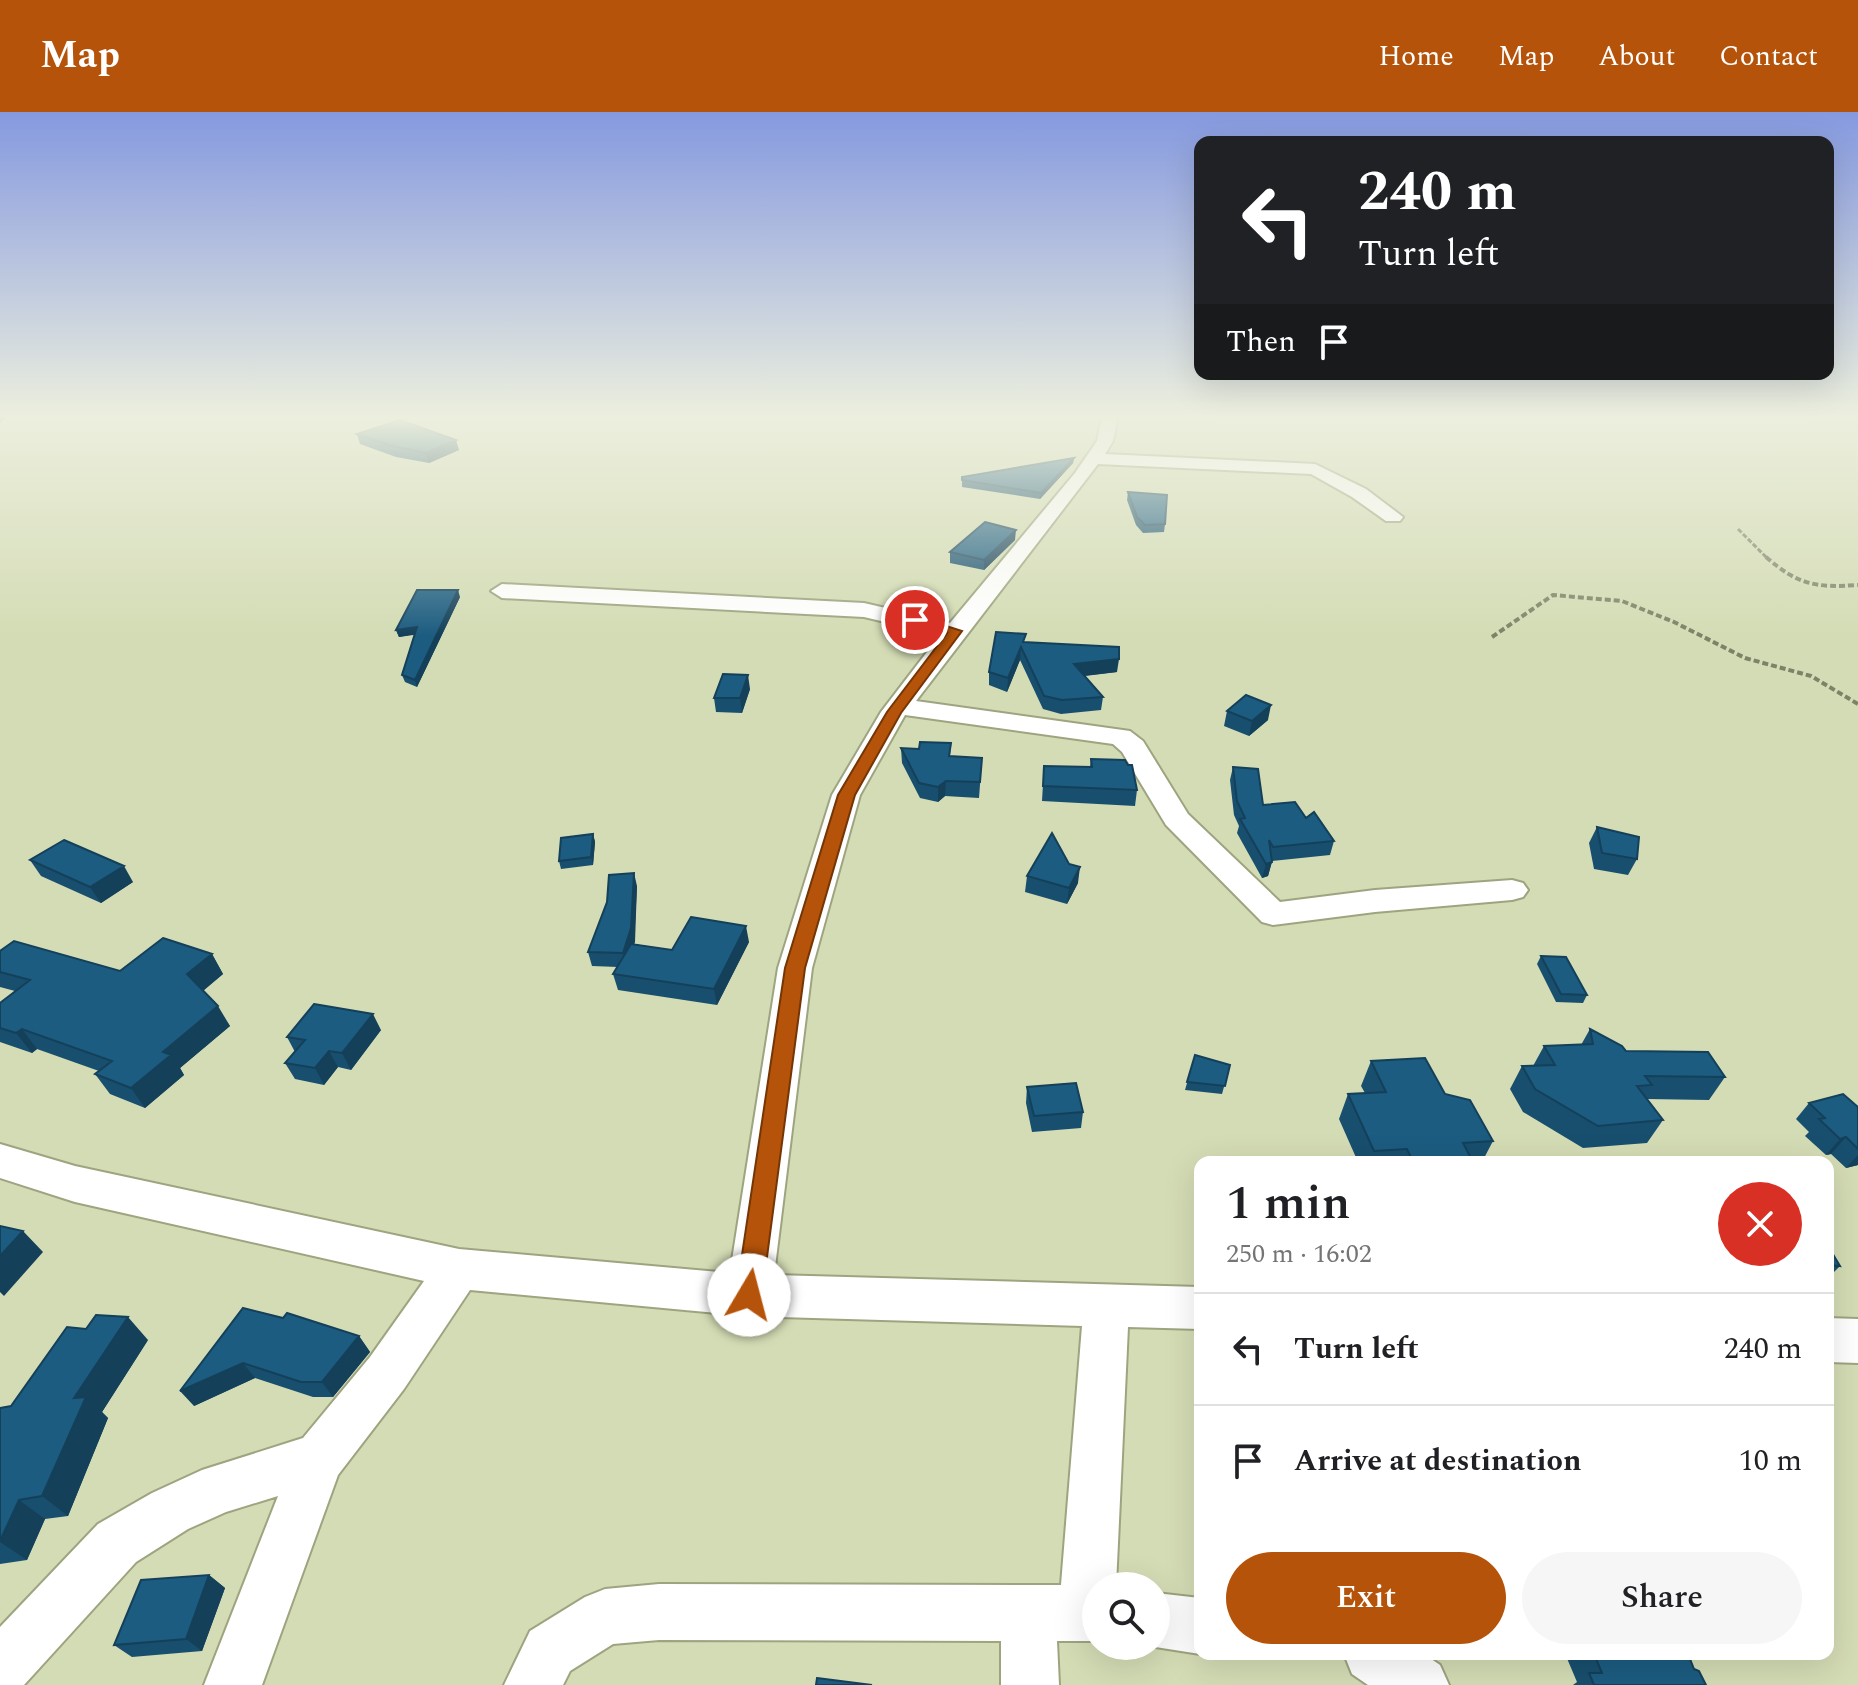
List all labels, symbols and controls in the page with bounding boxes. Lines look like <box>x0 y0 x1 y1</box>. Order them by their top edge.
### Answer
text: Map <box>40 27 120 85</box>
text: Home <box>1378 35 1454 78</box>
text: Map <box>1498 35 1554 78</box>
text: About <box>1598 35 1675 78</box>
text: Contact <box>1719 35 1818 78</box>
text: 240 m <box>1358 150 1517 235</box>
icon: left <box>1226 168 1330 272</box>
text: Turn left <box>1358 227 1499 282</box>
text: Then <box>1226 319 1296 365</box>
icon: arrive <box>1312 320 1356 364</box>
pin <box>881 586 949 654</box>
icon: arrive <box>893 598 937 642</box>
text: 1 min <box>1226 1167 1351 1240</box>
button: close <box>1718 1182 1802 1266</box>
text: 250 m · 16:02 <box>1226 1234 1372 1274</box>
position arrow <box>707 1253 791 1337</box>
text: Turn left <box>1294 1326 1419 1372</box>
text: 240 m <box>1724 1326 1802 1372</box>
icon: left <box>1226 1327 1270 1371</box>
text: Arrive at destination <box>1294 1438 1581 1484</box>
text: 10 m <box>1739 1438 1802 1484</box>
icon: arrive <box>1226 1439 1270 1483</box>
button: Exit <box>1226 1552 1506 1644</box>
button: Share <box>1522 1552 1802 1644</box>
map controls <box>1082 1572 1170 1660</box>
button: search <box>1082 1572 1170 1660</box>

